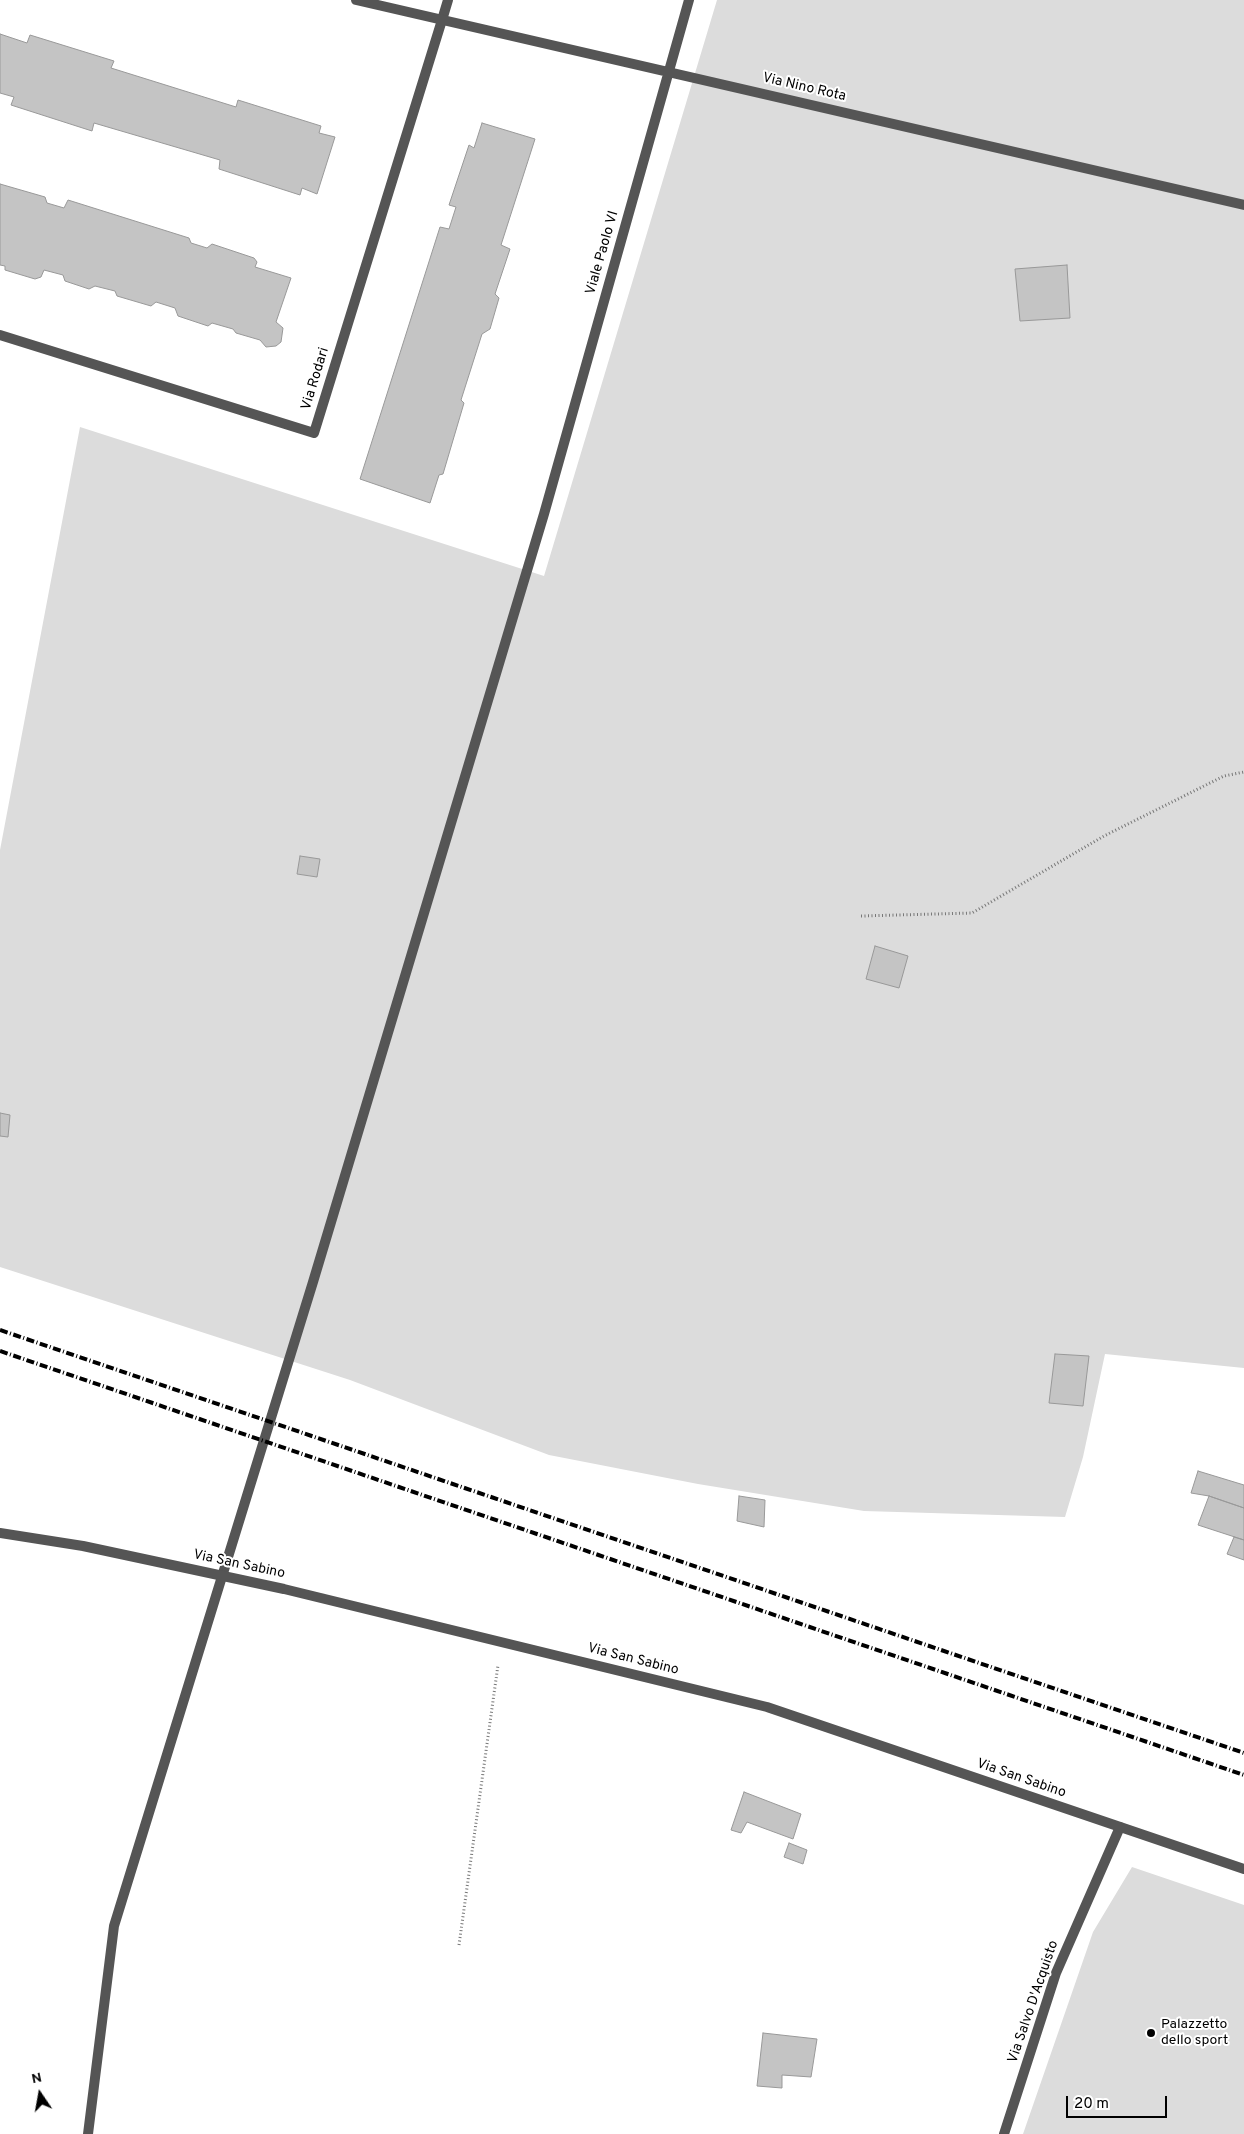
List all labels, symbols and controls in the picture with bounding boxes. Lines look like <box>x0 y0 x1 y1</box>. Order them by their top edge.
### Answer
street label: Via Nino Rota <box>761 70 847 106</box>
street label: Viale Paolo VI <box>583 209 623 297</box>
street label: Via Rodari <box>299 346 333 412</box>
street label: Via San Sabino <box>192 1547 286 1583</box>
street label: Via San Sabino <box>586 1641 680 1679</box>
street label: Via San Sabino <box>974 1756 1068 1802</box>
street label: Via Salvo D'Acquisto <box>1005 1938 1063 2066</box>
place label: Palazzetto dello sport <box>1161 2017 1228 2050</box>
marker: Palazzetto dello sport <box>1145 2027 1157 2039</box>
north arrow <box>15 2069 65 2119</box>
text: N <box>30 2069 43 2088</box>
scale bar <box>1069 2086 1170 2118</box>
text: 20 m <box>1074 2095 1109 2114</box>

